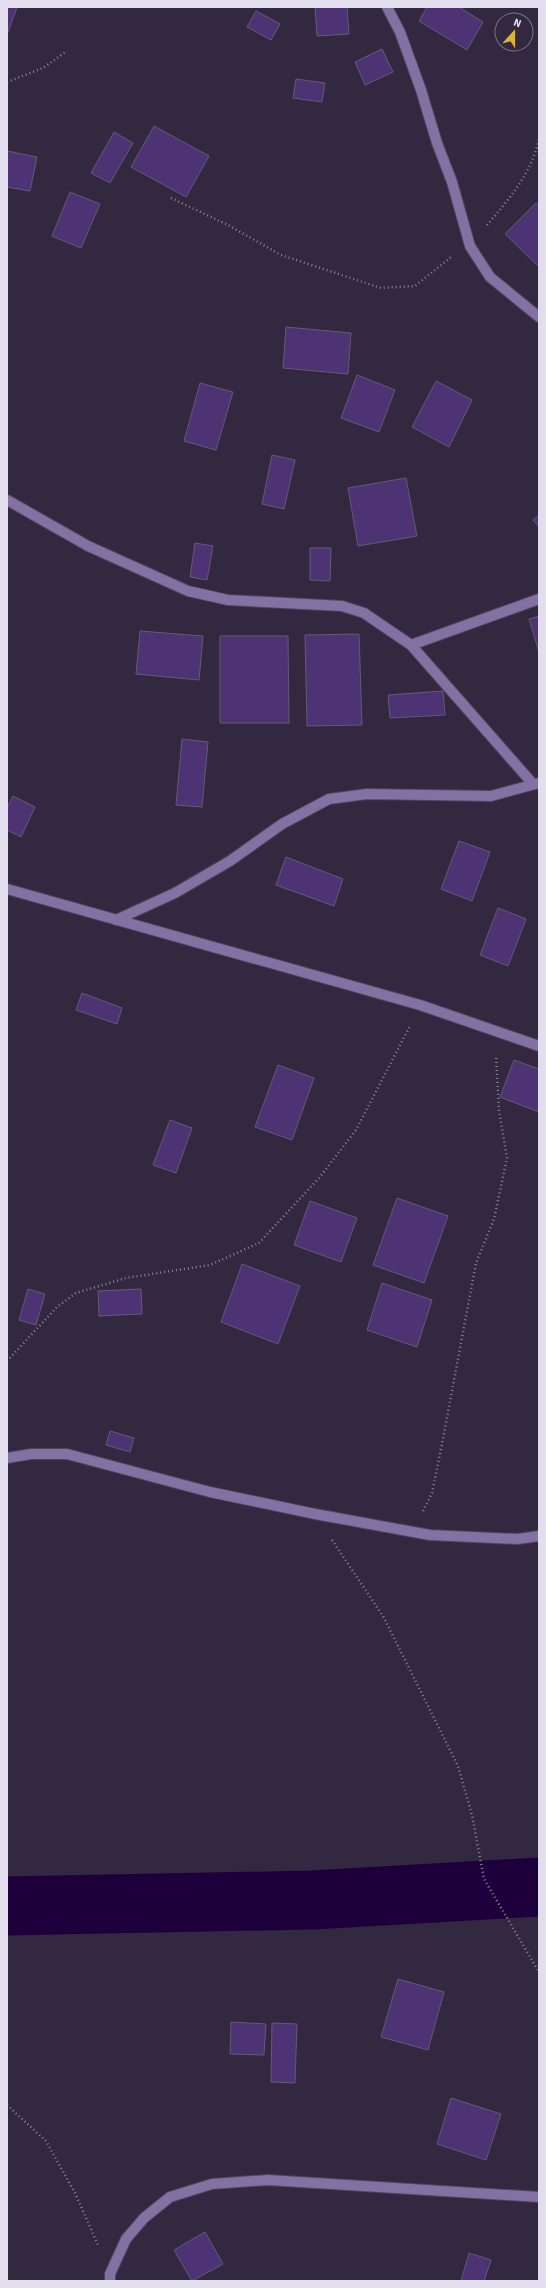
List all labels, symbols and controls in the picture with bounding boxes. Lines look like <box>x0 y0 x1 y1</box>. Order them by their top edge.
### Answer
north arrow <box>494 12 534 52</box>
text: N <box>511 15 524 31</box>

